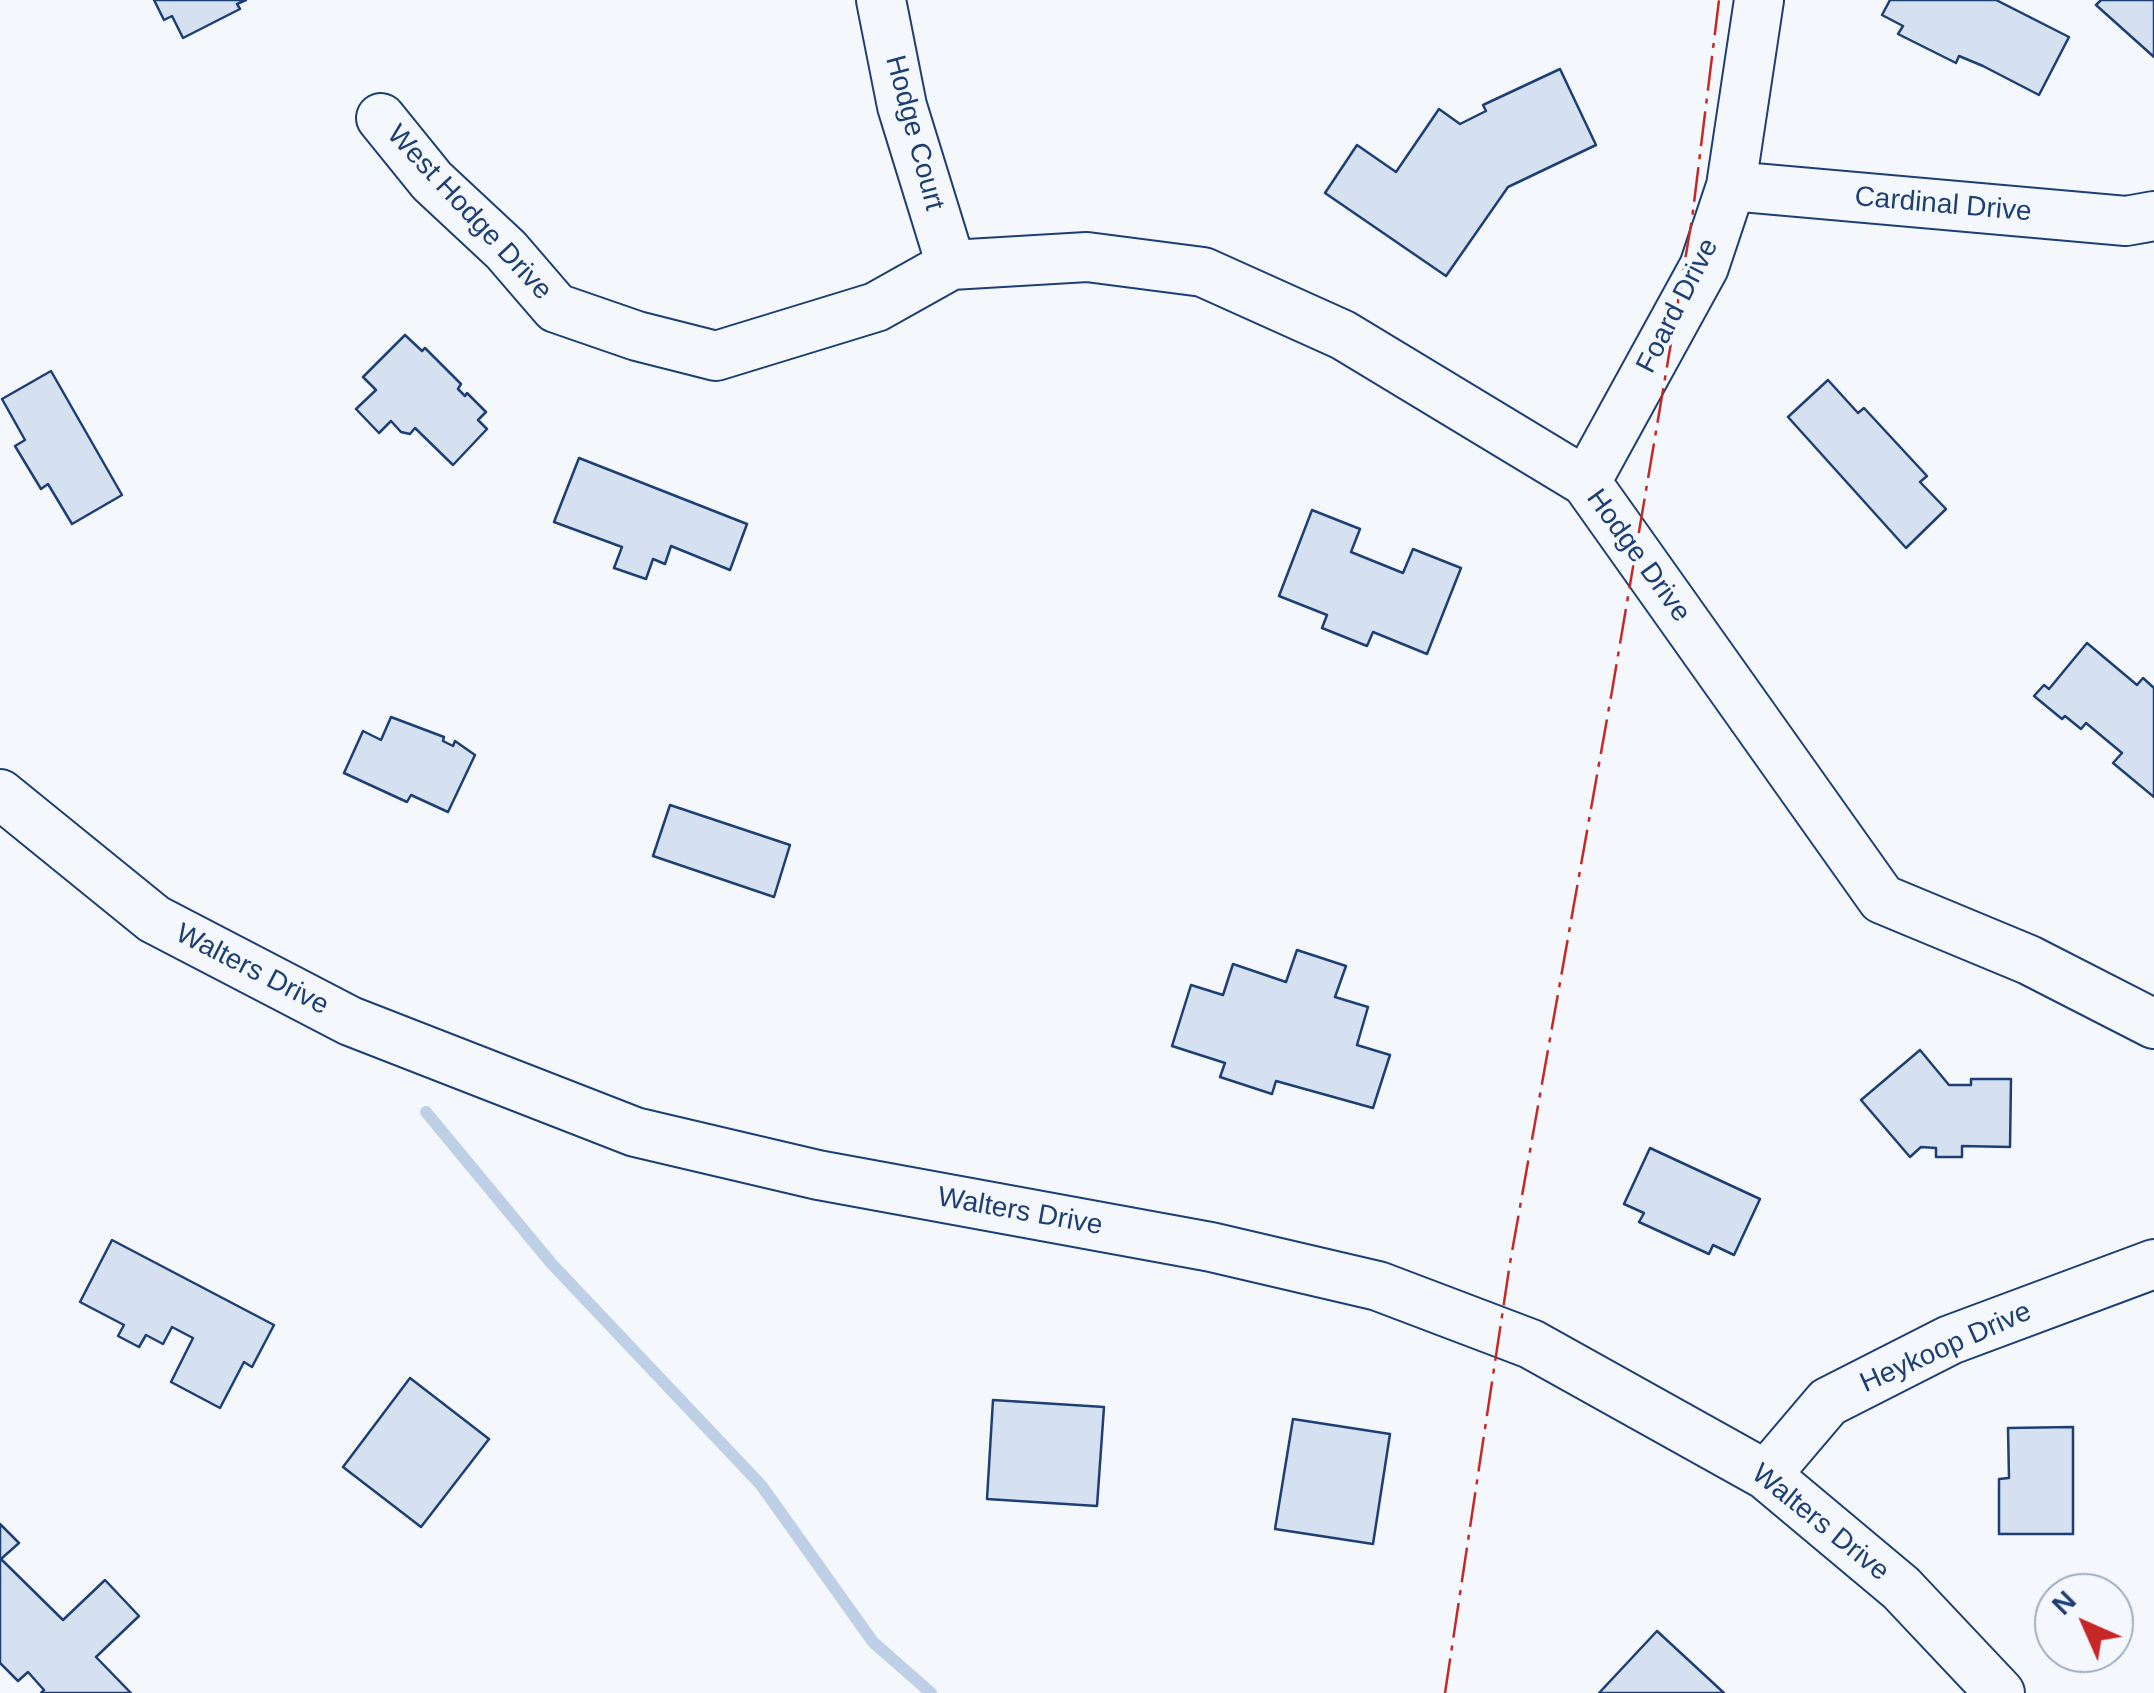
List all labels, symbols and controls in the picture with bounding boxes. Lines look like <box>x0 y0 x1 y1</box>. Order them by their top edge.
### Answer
street label: Hodge Court <box>877 52 951 214</box>
street label: West Hodge Drive <box>379 119 559 307</box>
street label: Cardinal Drive <box>1853 181 2033 229</box>
street label: Foard Drive <box>1630 233 1726 379</box>
street label: Hodge Drive <box>1579 483 1697 629</box>
street label: Walters Drive <box>170 917 334 1023</box>
street label: Walters Drive <box>935 1181 1105 1243</box>
street label: Heykoop Drive <box>1855 1295 2037 1401</box>
street label: Walters Drive <box>1745 1457 1895 1589</box>
north arrow <box>2034 1573 2134 1673</box>
text: N <box>2046 1585 2082 1621</box>

